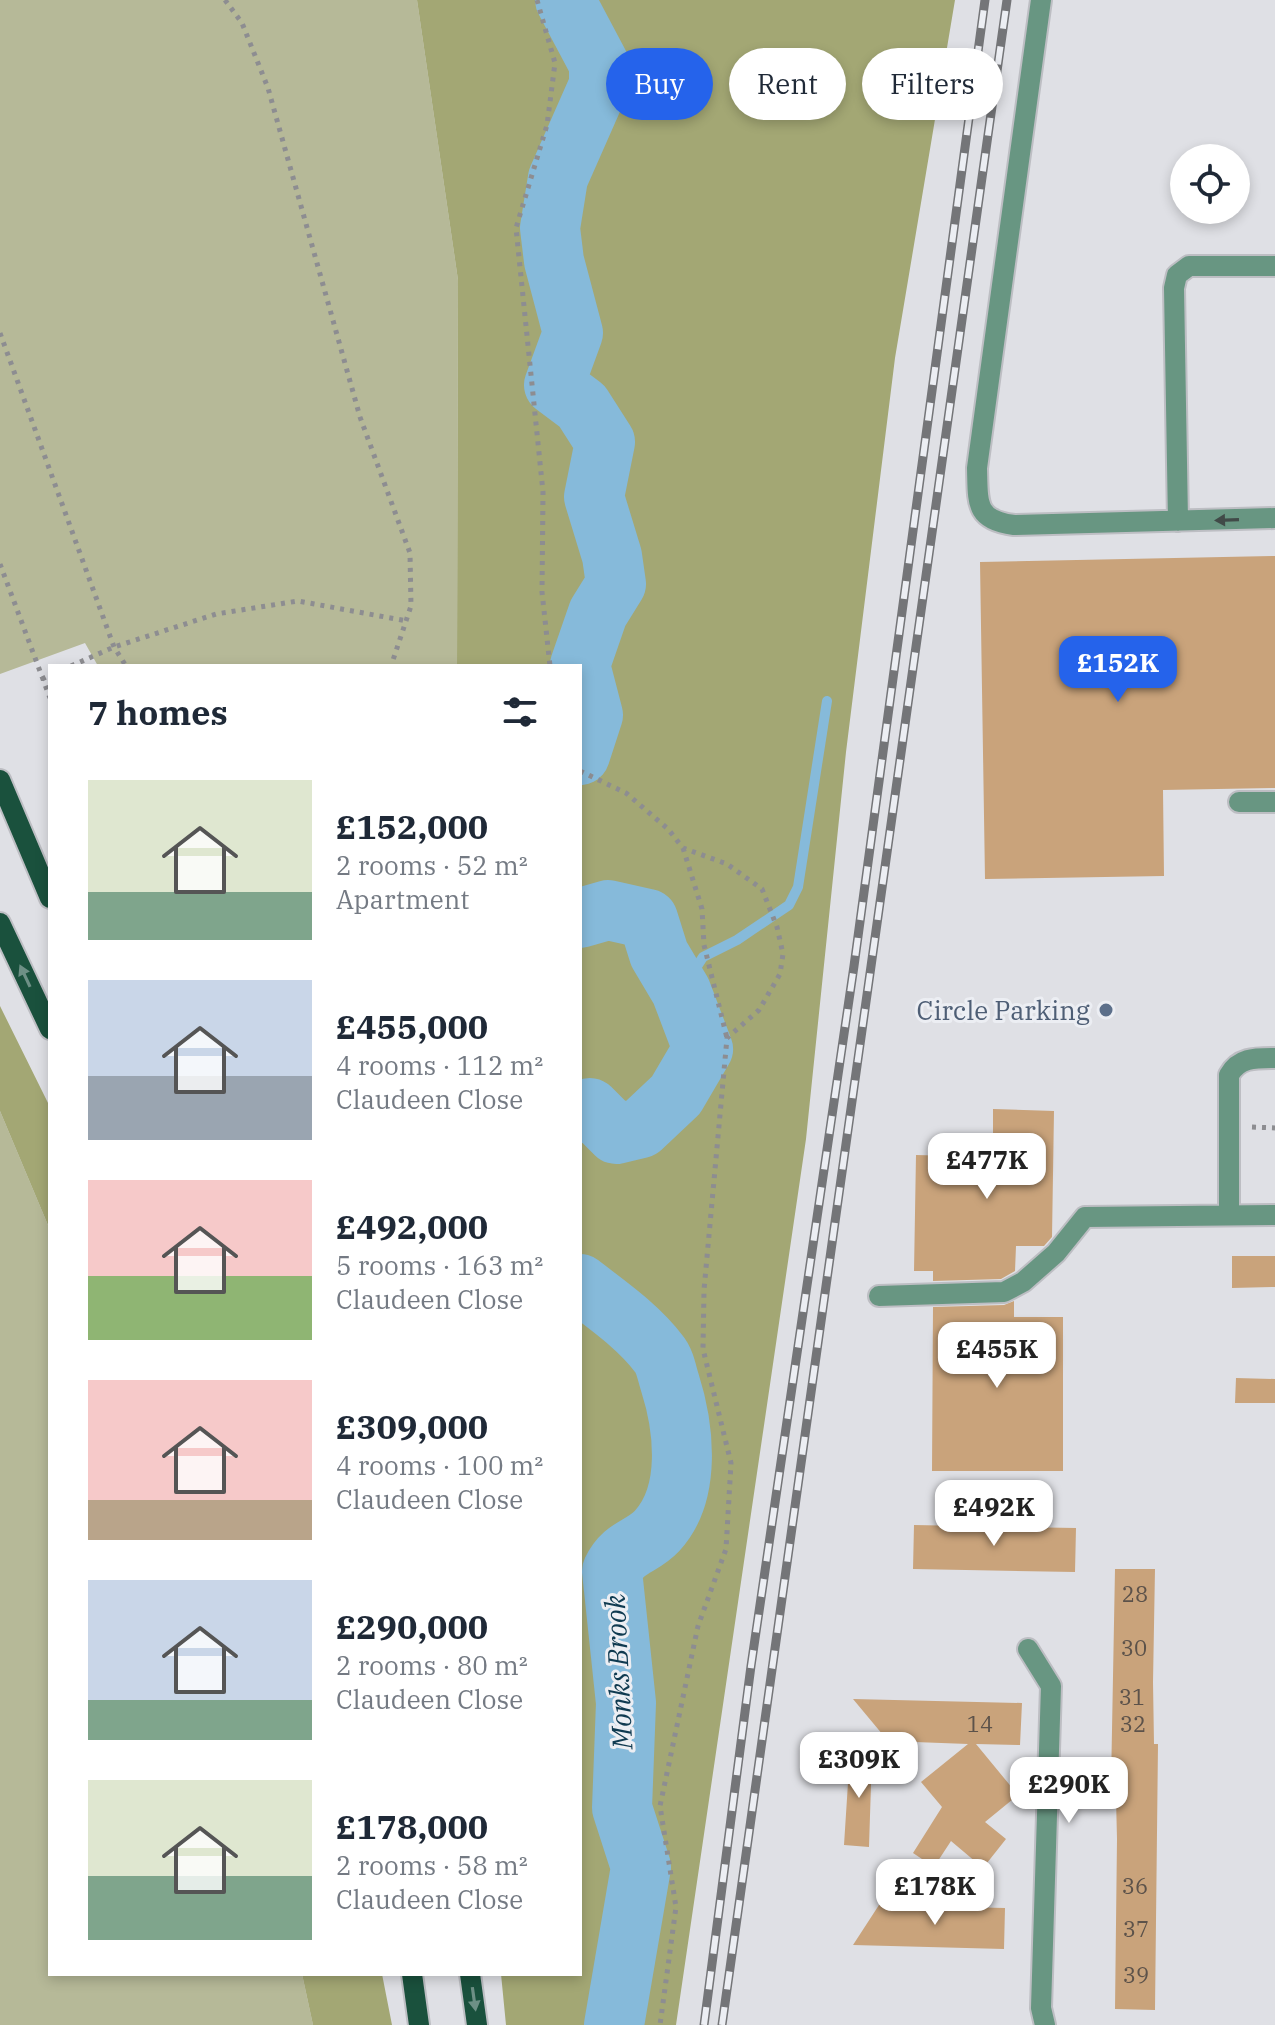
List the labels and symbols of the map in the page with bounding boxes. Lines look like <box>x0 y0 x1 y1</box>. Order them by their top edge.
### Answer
one-way arrow <box>1214 513 1239 526</box>
pin: £152K <box>1062 636 1174 704</box>
one-way arrow <box>18 965 32 988</box>
place label: Circle Parking <box>917 993 1090 1027</box>
marker: Circle Parking <box>1097 1001 1115 1019</box>
pin: £477K <box>931 1133 1043 1201</box>
pin: £455K <box>941 1322 1053 1390</box>
pin: £492K <box>938 1480 1050 1548</box>
house number: 28 <box>1122 1579 1148 1608</box>
water label: Monks Brook <box>595 1593 641 1751</box>
house number: 30 <box>1121 1633 1147 1662</box>
house number: 31 <box>1119 1682 1145 1711</box>
house number: 14 <box>967 1709 993 1738</box>
house number: 32 <box>1120 1709 1146 1738</box>
pin: £309K <box>803 1732 915 1800</box>
pin: £290K <box>1013 1757 1125 1825</box>
pin: £178K <box>879 1859 991 1927</box>
house number: 36 <box>1122 1871 1148 1900</box>
house number: 37 <box>1123 1914 1149 1943</box>
house number: 39 <box>1123 1960 1149 1989</box>
one-way arrow <box>468 1987 481 2012</box>

